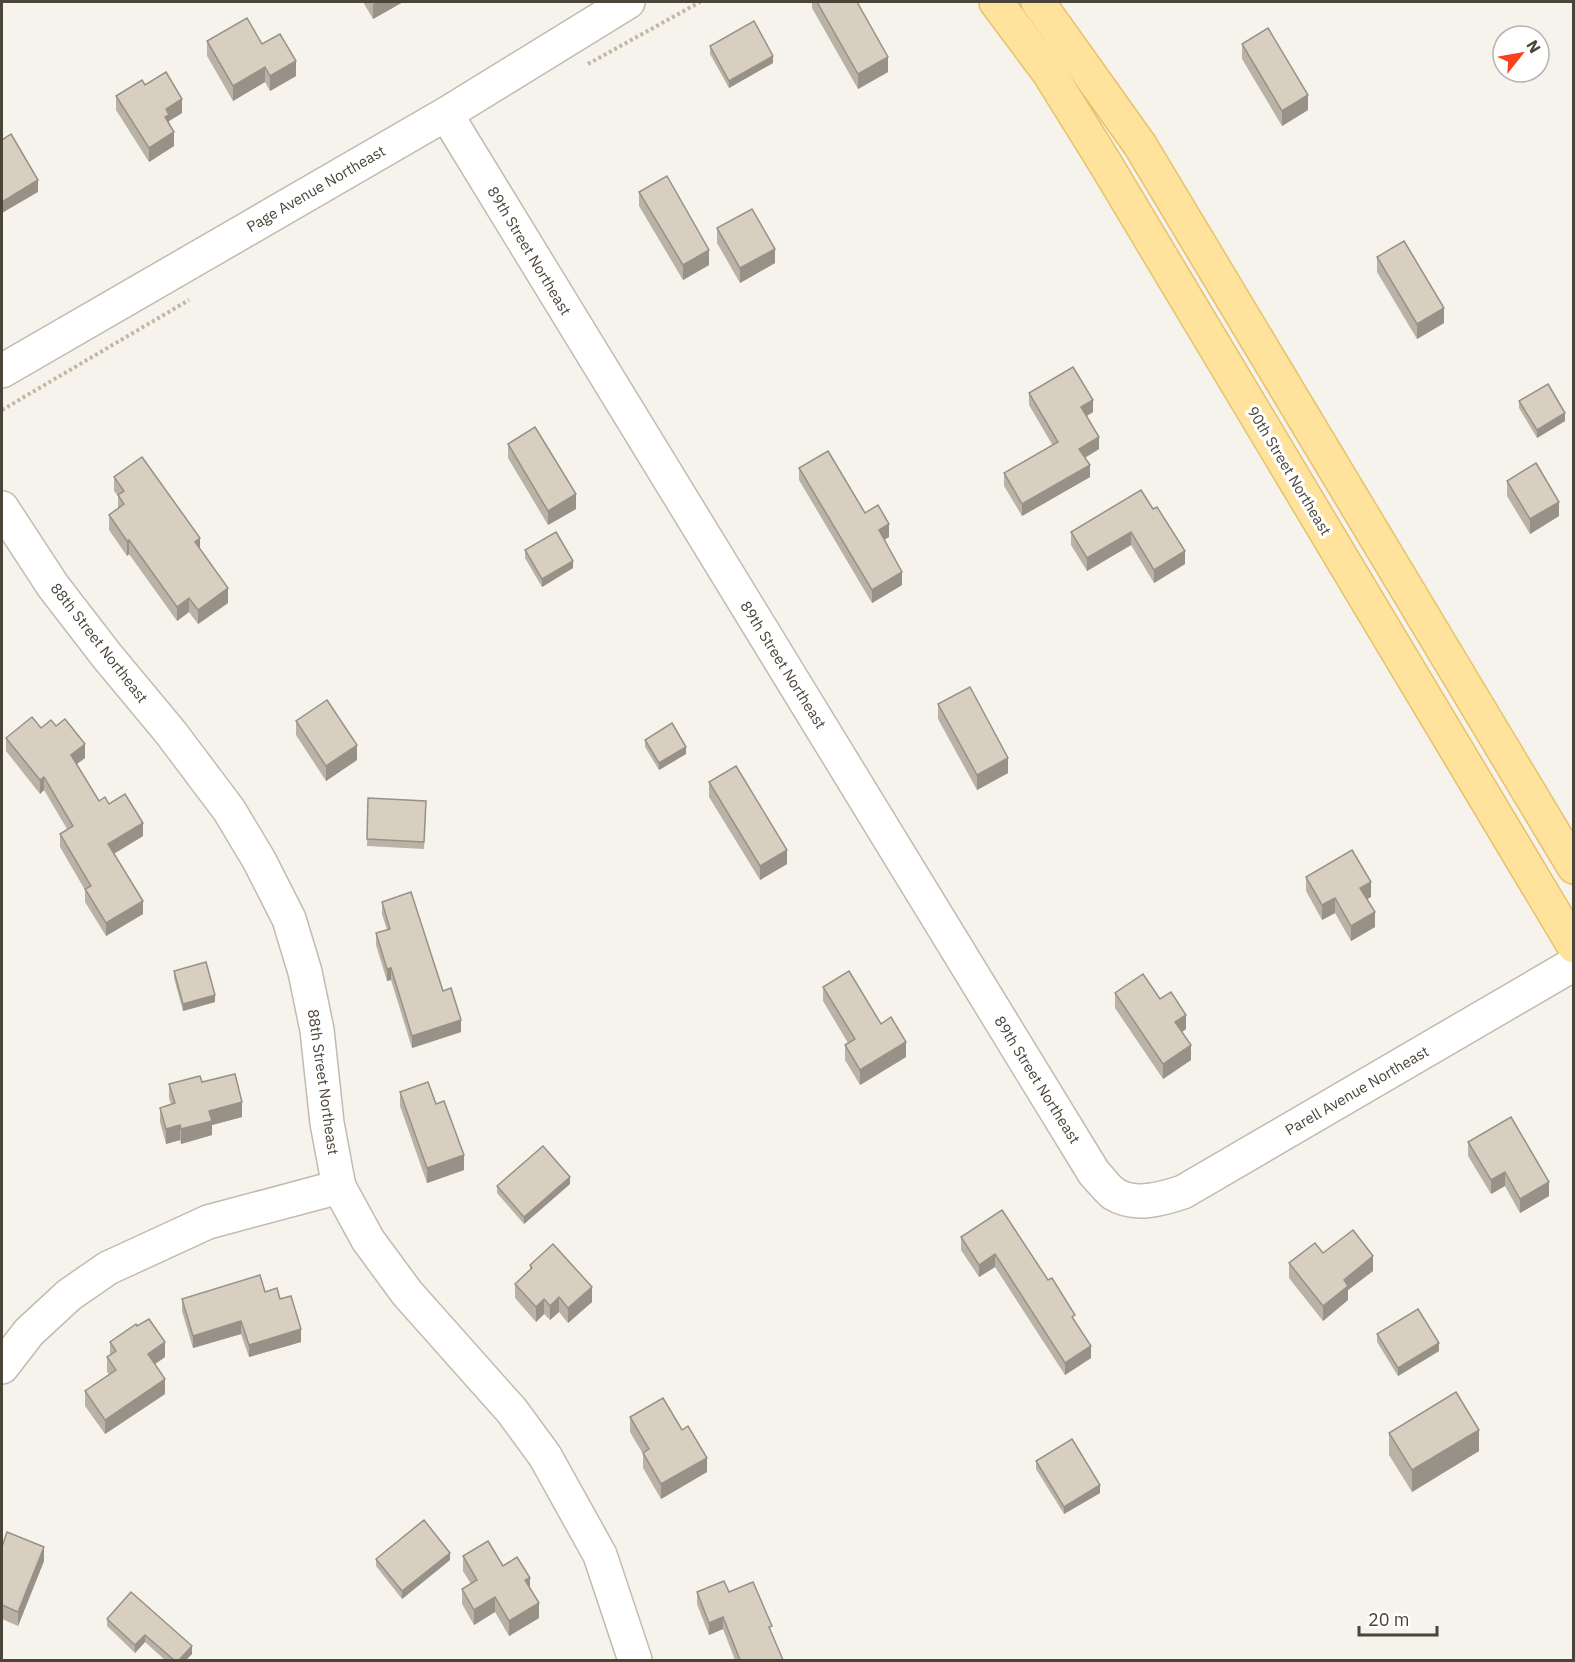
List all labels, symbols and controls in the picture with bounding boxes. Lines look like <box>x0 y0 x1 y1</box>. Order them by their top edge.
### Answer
north arrow <box>1491 24 1551 84</box>
text: N <box>1522 36 1545 56</box>
street label: Page Avenue Northeast <box>243 141 389 236</box>
street label: 89th Street Northeast <box>483 183 575 319</box>
street label: 90th Street Northeast <box>1243 403 1335 539</box>
street label: 88th Street Northeast <box>47 579 152 706</box>
street label: 89th Street Northeast <box>736 597 830 732</box>
street label: 88th Street Northeast <box>304 1008 343 1156</box>
street label: 89th Street Northeast <box>990 1012 1084 1147</box>
street label: Parell Avenue Northeast <box>1281 1042 1432 1140</box>
scale bar <box>1359 1599 1437 1637</box>
text: 20 m <box>1368 1608 1410 1631</box>

